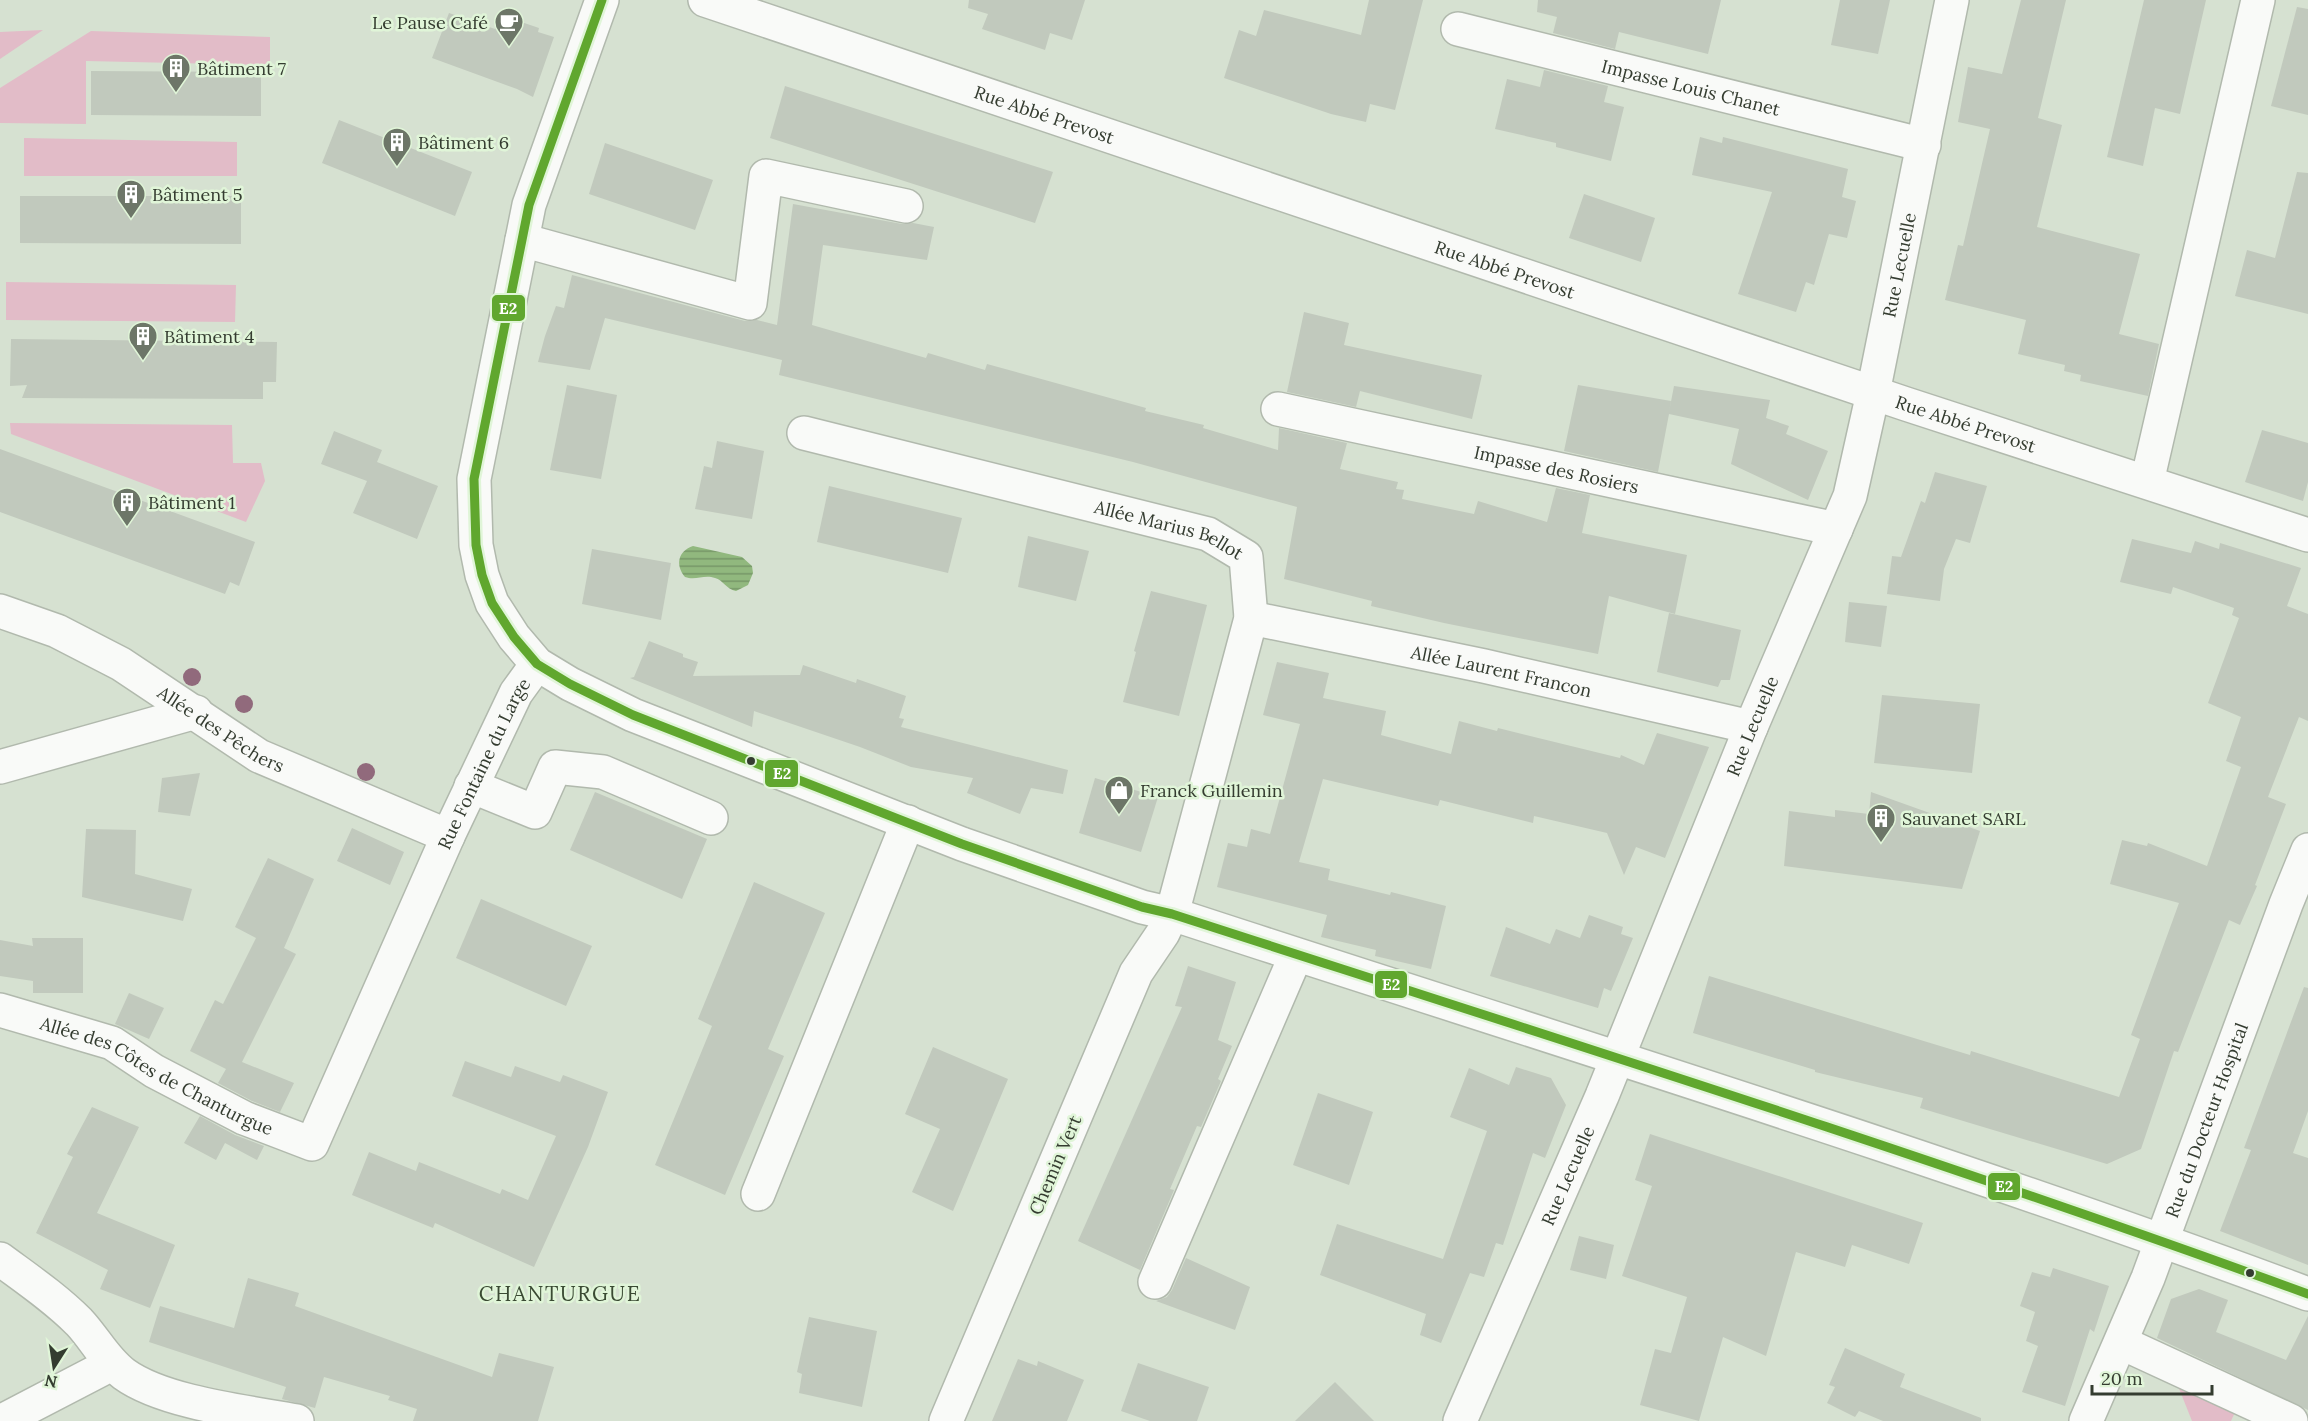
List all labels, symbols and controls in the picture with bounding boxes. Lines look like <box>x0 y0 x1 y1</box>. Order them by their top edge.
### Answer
cafe icon: Le Pause Café <box>493 6 525 48</box>
place label: Le Pause Café <box>372 11 488 34</box>
building icon: Bâtiment 7 <box>160 52 192 94</box>
street label: Impasse Louis Chanet <box>1599 54 1783 120</box>
place label: Bâtiment 7 <box>197 57 286 80</box>
street label: Rue Abbé Prevost <box>971 80 1117 148</box>
building icon: Bâtiment 6 <box>381 126 413 168</box>
place label: Bâtiment 6 <box>418 131 509 154</box>
building icon: Bâtiment 5 <box>115 178 147 220</box>
place label: Bâtiment 5 <box>152 183 243 206</box>
street label: Rue Lecuelle <box>1877 210 1921 319</box>
street label: Rue Abbé Prevost <box>1432 235 1578 303</box>
line badge: E2 <box>491 294 526 322</box>
text: E2 <box>499 298 517 318</box>
building icon: Bâtiment 4 <box>127 320 159 362</box>
place label: Bâtiment 4 <box>164 325 255 348</box>
street label: Rue Abbé Prevost <box>1893 390 2039 457</box>
street label: Impasse des Rosiers <box>1472 440 1641 498</box>
building icon: Bâtiment 1 <box>111 486 143 528</box>
place label: Bâtiment 1 <box>148 491 235 514</box>
street label: Allée Marius Bellot <box>1091 494 1248 564</box>
street label: Allée Laurent Francon <box>1408 640 1594 702</box>
street label: Rue Lecuelle <box>1721 672 1783 779</box>
street label: Rue Fontaine du Large <box>432 673 535 853</box>
street label: Allée des Pêchers <box>153 680 288 777</box>
unlabelled marker <box>745 755 757 767</box>
line badge: E2 <box>764 759 799 788</box>
text: E2 <box>773 763 791 783</box>
shop icon: Franck Guillemin <box>1103 774 1135 816</box>
place label: Franck Guillemin <box>1140 779 1283 802</box>
building icon: Sauvanet SARL <box>1865 802 1897 844</box>
place label: Sauvanet SARL <box>1902 807 2026 830</box>
line badge: E2 <box>1374 970 1408 999</box>
text: E2 <box>1382 974 1400 994</box>
street label: Allée des Côtes de Chanturgue <box>37 1011 277 1140</box>
street label: Rue du Docteur Hospital <box>2160 1020 2253 1221</box>
street label: Chemin Vert <box>1024 1112 1086 1218</box>
street label: Rue Lecuelle <box>1535 1122 1599 1229</box>
line badge: E2 <box>1987 1172 2021 1201</box>
text: E2 <box>1995 1176 2013 1196</box>
unlabelled marker <box>2244 1267 2256 1279</box>
district label: CHANTURGUE <box>479 1280 641 1307</box>
north arrow <box>24 1337 84 1397</box>
scale bar <box>2092 1358 2212 1396</box>
text: 20 m <box>2101 1367 2143 1390</box>
text: N <box>43 1371 59 1393</box>

